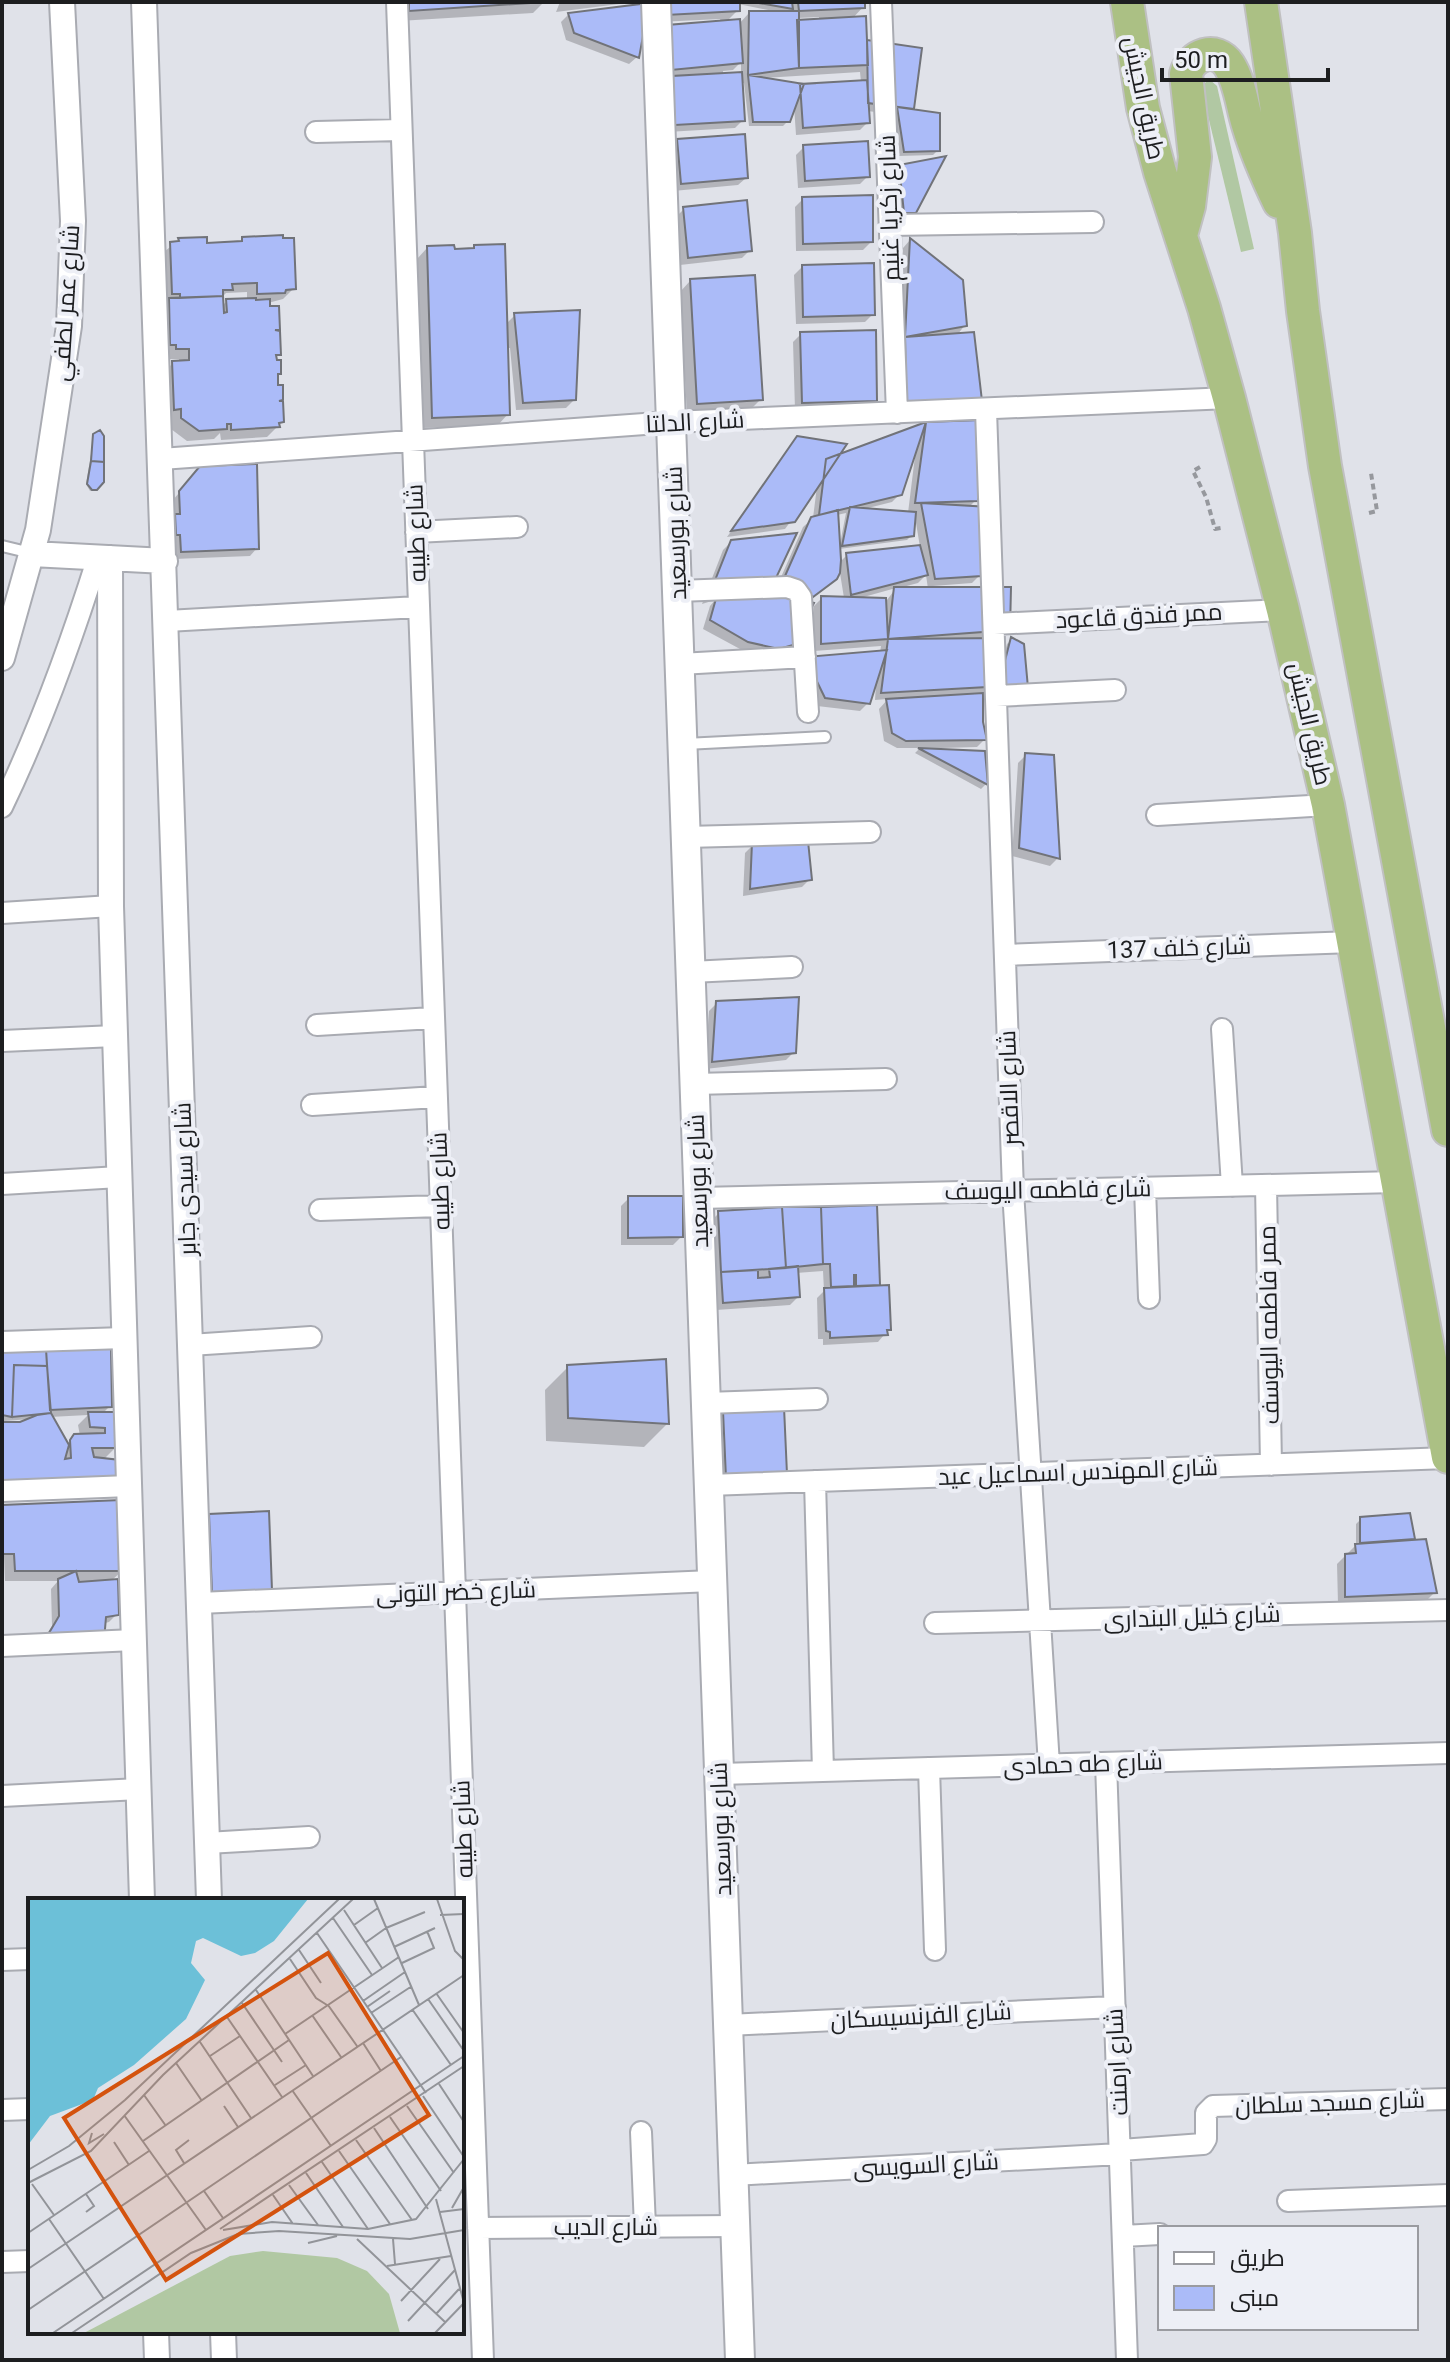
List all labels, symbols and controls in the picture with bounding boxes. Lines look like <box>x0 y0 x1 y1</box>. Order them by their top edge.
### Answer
scale bar <box>1162 32 1328 82</box>
street label: طريق الجيش <box>1116 34 1171 162</box>
text: 50 m <box>1174 46 1228 74</box>
street label: شارع زكريا غنيم <box>872 134 908 282</box>
street label: شارع عمر لطفي <box>47 224 90 383</box>
street label: شارع الدلتا <box>645 405 745 441</box>
street label: شارع بورسعيد <box>660 465 694 600</box>
street label: شارع طيبه <box>400 483 434 583</box>
street label: ممر فندق قاعود <box>1055 598 1223 635</box>
street label: طريق الجيش <box>1281 660 1338 788</box>
street label: شارع خلف 137 <box>1106 931 1252 967</box>
street label: شارع الاقصر <box>993 1030 1027 1148</box>
street label: شارع سيدى جابر <box>168 1102 204 1258</box>
street label: شارع بورسعيد <box>682 1113 716 1248</box>
street label: شارع طيبه <box>424 1131 458 1231</box>
street label: شارع فاطمه اليوسف <box>944 1174 1152 1208</box>
street label: ممر فاطمه اليوسف <box>1253 1225 1285 1425</box>
street label: شارع المهندس اسماعيل عيد <box>938 1453 1219 1493</box>
street label: شارع خضر التونى <box>375 1575 537 1611</box>
street label: شارع خليل البندارى <box>1103 1600 1281 1636</box>
street label: شارع طه حمادى <box>1003 1747 1163 1783</box>
street label: شارع بورسعيد <box>705 1761 739 1896</box>
street label: شارع طيبه <box>447 1779 481 1879</box>
inset map <box>28 1898 464 2334</box>
street label: شارع الفرنسيسكان <box>830 1997 1013 2037</box>
street label: شارع ارمنت <box>1100 2008 1136 2116</box>
street label: شارع مسجد سلطان <box>1235 2086 1426 2122</box>
street label: شارع السويسى <box>852 2147 1000 2185</box>
street label: شارع الديب <box>554 2213 658 2243</box>
legend <box>1158 2226 1418 2330</box>
text: طريق <box>1230 2244 1285 2273</box>
text: مبنى <box>1230 2284 1279 2312</box>

